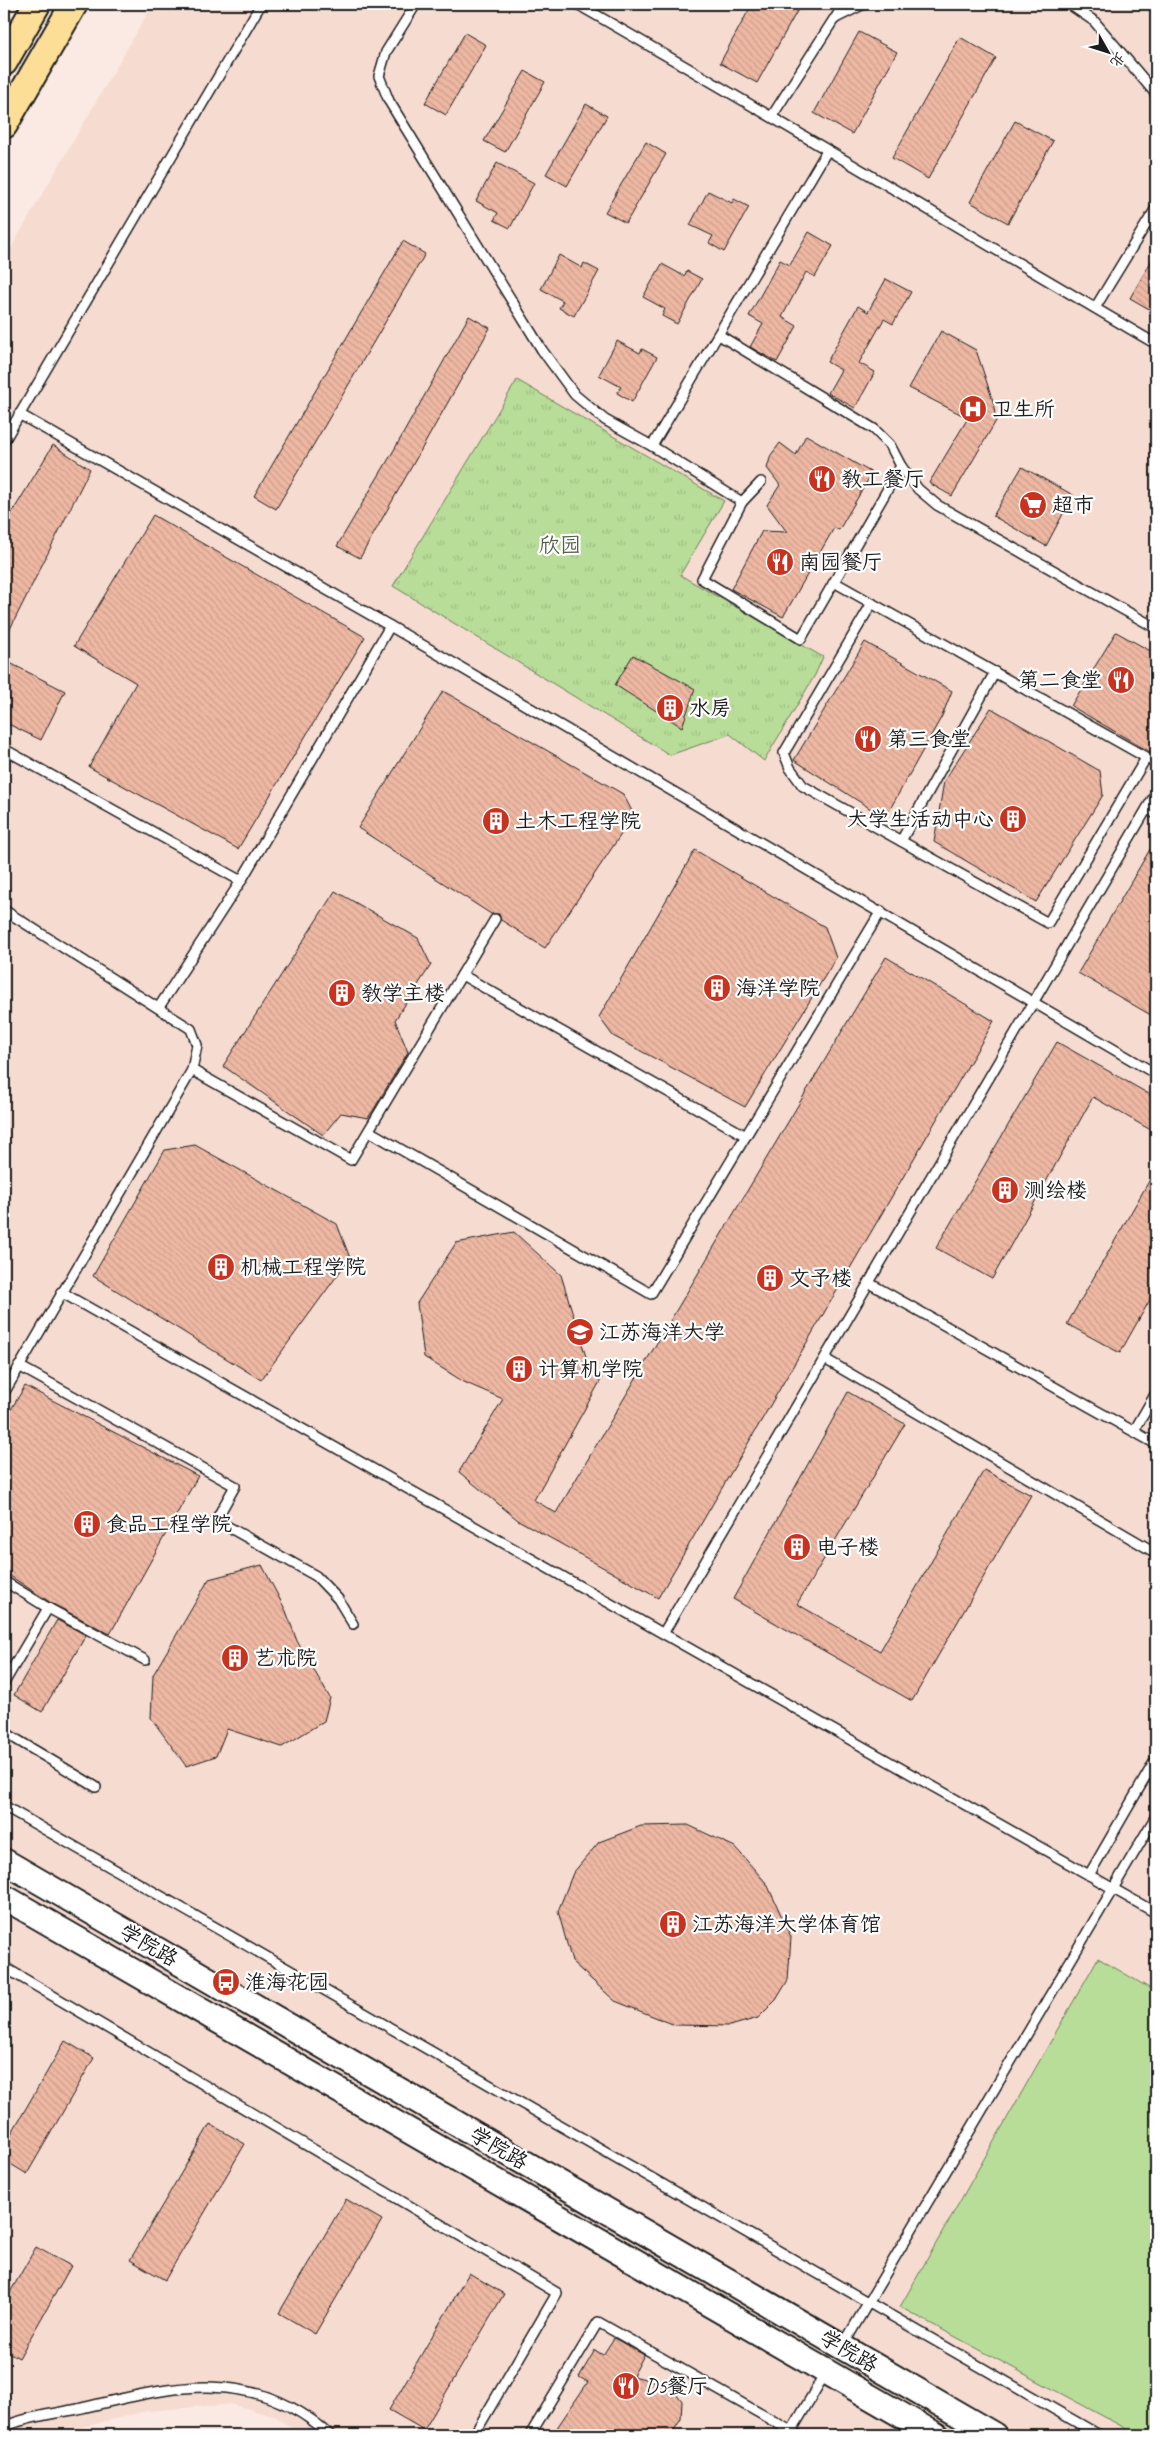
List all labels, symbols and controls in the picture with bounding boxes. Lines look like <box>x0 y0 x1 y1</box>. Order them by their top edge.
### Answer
north arrow <box>1082 28 1132 78</box>
text: 北 <box>1107 49 1129 71</box>
hospital icon: 卫生所 <box>958 394 988 424</box>
place label: 卫生所 <box>992 396 1055 422</box>
restaurant icon: 教工餐厅 <box>807 464 837 494</box>
place label: 教工餐厅 <box>841 466 925 492</box>
supermarket icon: 超市 <box>1018 490 1048 520</box>
place label: 超市 <box>1052 492 1094 518</box>
park label: 欣园 <box>539 532 581 558</box>
restaurant icon: 南园餐厅 <box>765 547 795 577</box>
place label: 南园餐厅 <box>799 549 883 575</box>
restaurant icon: 第二食堂 <box>1106 665 1136 695</box>
place label: 第二食堂 <box>1018 667 1102 693</box>
building icon: 水房 <box>655 693 685 723</box>
place label: 水房 <box>689 695 731 721</box>
restaurant icon: 第三食堂 <box>853 724 883 754</box>
place label: 第三食堂 <box>887 726 971 752</box>
building icon: 大学生活动中心 <box>998 804 1028 834</box>
building icon: 土木工程学院 <box>481 806 511 836</box>
place label: 大学生活动中心 <box>847 806 994 832</box>
place label: 土木工程学院 <box>515 808 641 834</box>
building icon: 海洋学院 <box>702 973 732 1003</box>
place label: 海洋学院 <box>736 975 820 1001</box>
building icon: 教学主楼 <box>327 978 357 1008</box>
place label: 教学主楼 <box>361 980 445 1006</box>
building icon: 测绘楼 <box>990 1175 1020 1205</box>
place label: 测绘楼 <box>1024 1177 1087 1203</box>
building icon: 机械工程学院 <box>206 1252 236 1282</box>
place label: 机械工程学院 <box>240 1254 366 1280</box>
building icon: 文予楼 <box>755 1263 785 1293</box>
place label: 文予楼 <box>789 1265 852 1291</box>
school or university icon: 江苏海洋大学 <box>565 1317 595 1347</box>
place label: 江苏海洋大学 <box>599 1319 725 1345</box>
building icon: 计算机学院 <box>504 1354 534 1384</box>
place label: 计算机学院 <box>538 1356 643 1382</box>
building icon: 食品工程学院 <box>72 1509 102 1539</box>
place label: 食品工程学院 <box>106 1511 232 1537</box>
building icon: 电子楼 <box>782 1532 812 1562</box>
place label: 电子楼 <box>816 1534 879 1560</box>
building icon: 艺术院 <box>220 1643 250 1673</box>
place label: 艺术院 <box>254 1645 317 1671</box>
building icon: 江苏海洋大学体育馆 <box>658 1909 688 1939</box>
place label: 江苏海洋大学体育馆 <box>692 1911 881 1937</box>
street label: 学院路 <box>115 1918 183 1972</box>
bus stop icon: 淮海花园 <box>211 1967 241 1997</box>
place label: 淮海花园 <box>245 1969 329 1995</box>
street label: 学院路 <box>465 2121 533 2175</box>
street label: 学院路 <box>815 2324 883 2378</box>
restaurant icon: D5餐厅 <box>611 2371 641 2401</box>
place label: D5餐厅 <box>645 2373 709 2399</box>

